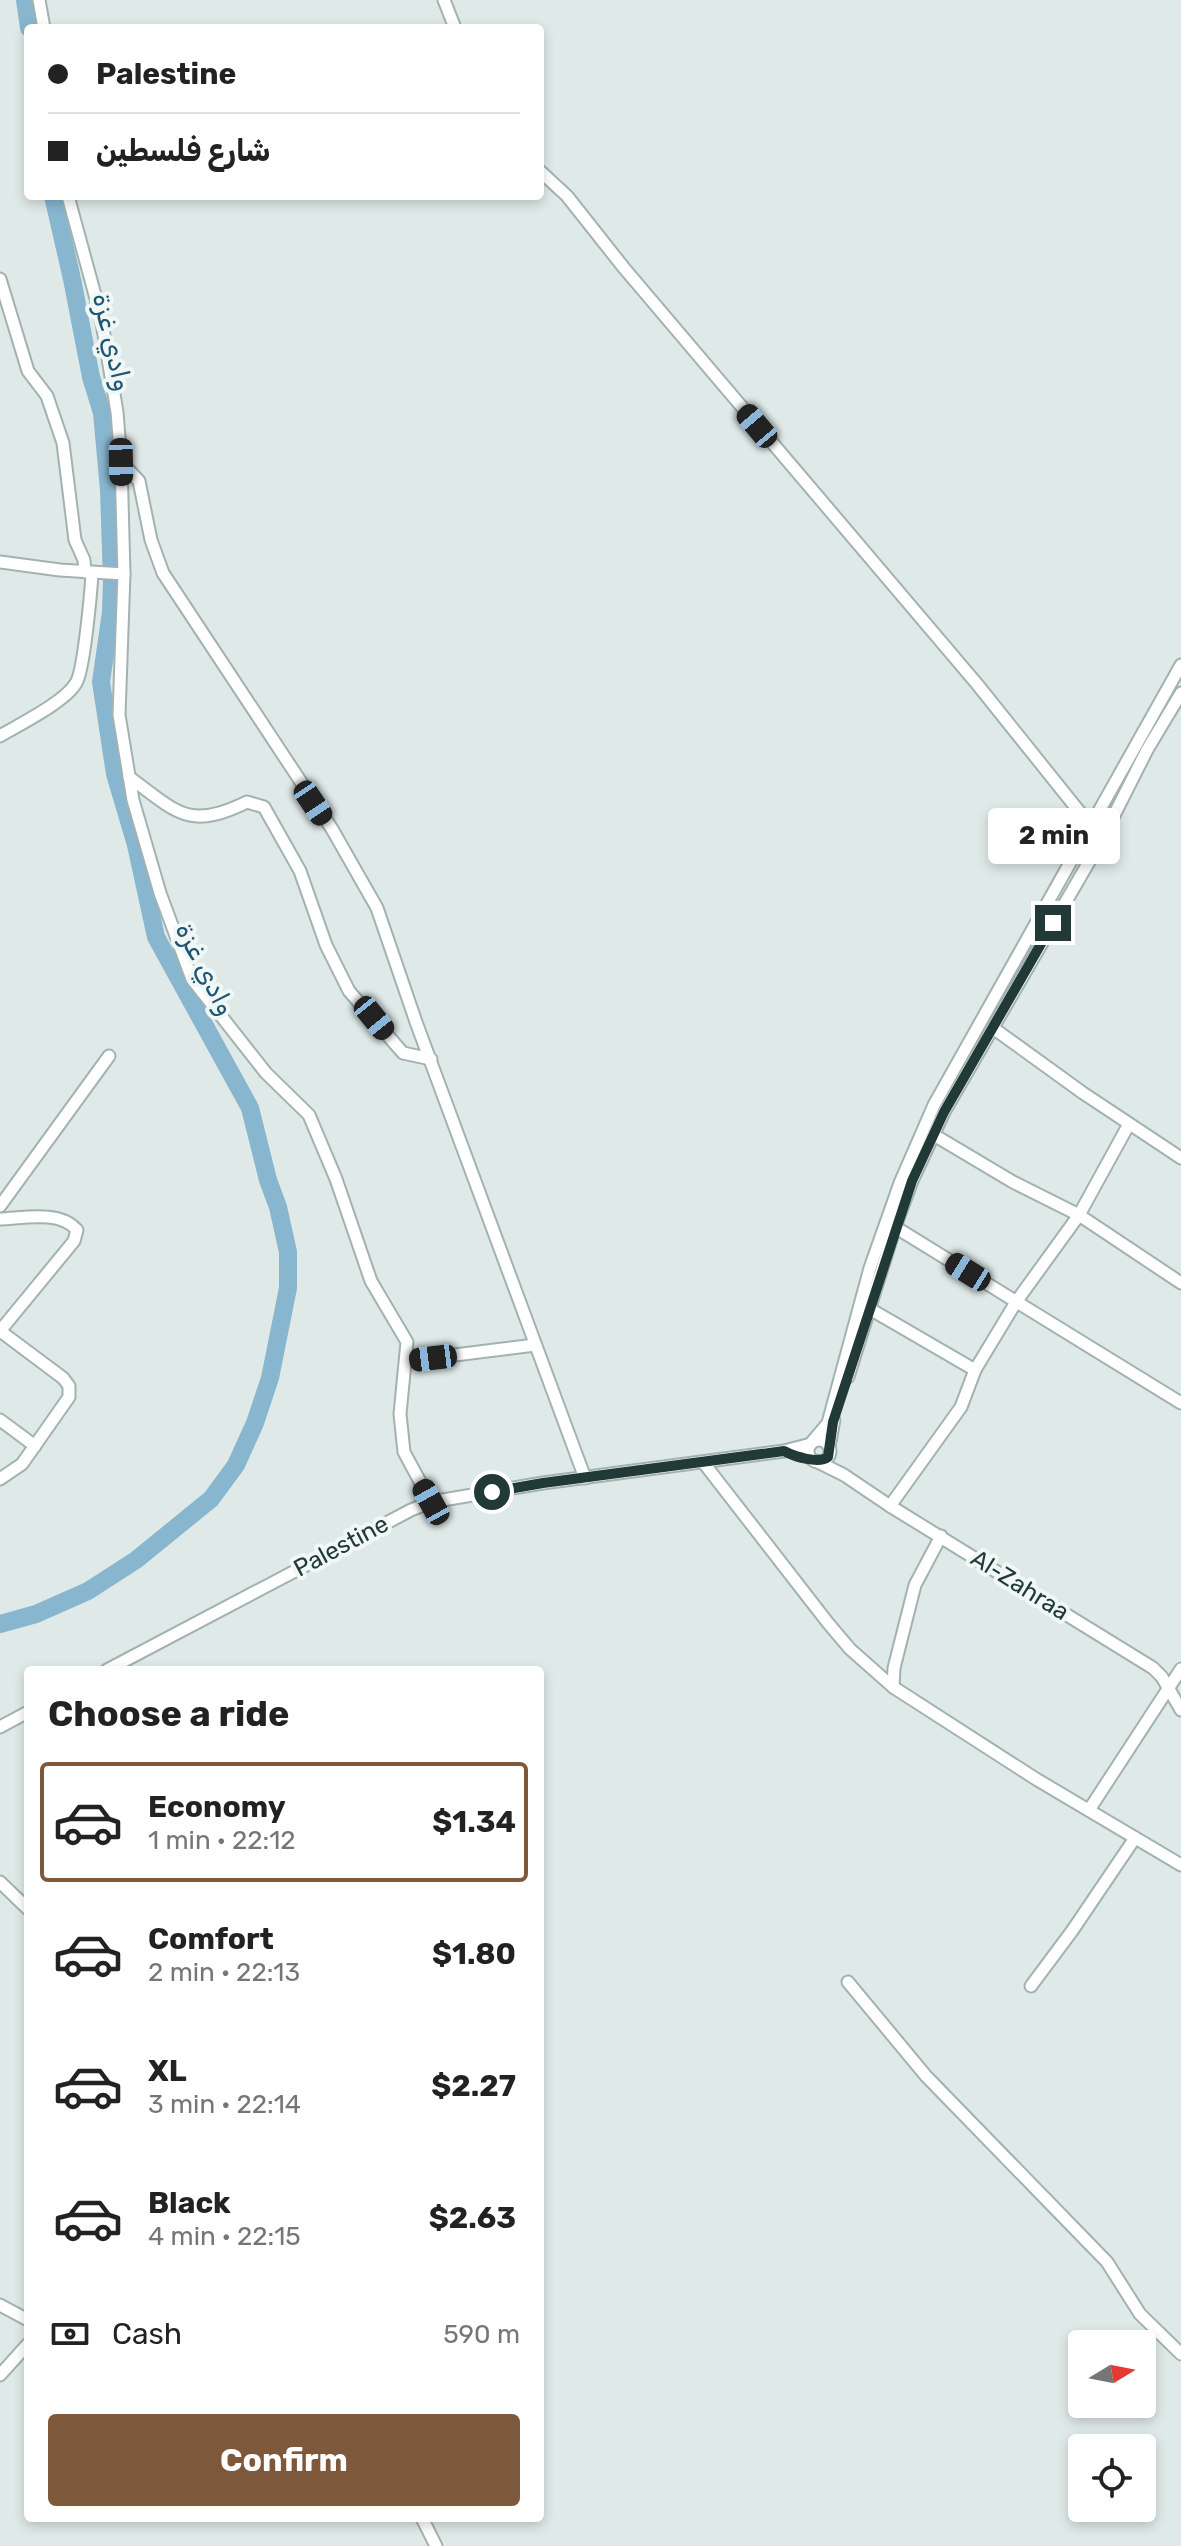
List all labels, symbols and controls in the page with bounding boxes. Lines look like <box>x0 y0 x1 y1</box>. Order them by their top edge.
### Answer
text: Palestine <box>96 56 236 92</box>
text: شارع فلسطين <box>96 133 270 169</box>
water label: وادي غزة <box>84 290 138 394</box>
car <box>732 400 782 452</box>
car <box>109 438 133 486</box>
car <box>290 776 336 830</box>
callout: 2 min <box>987 807 1119 863</box>
text: 2 min <box>1019 820 1089 851</box>
route end <box>1035 905 1071 941</box>
water label: وادي غزة <box>167 918 241 1021</box>
car <box>350 992 398 1044</box>
car <box>941 1249 995 1295</box>
car <box>408 1343 458 1373</box>
route start <box>474 1474 510 1510</box>
car <box>409 1475 453 1529</box>
street label: Palestine <box>289 1509 393 1583</box>
street label: Al-Zahraa <box>966 1544 1074 1626</box>
text: Choose a ride <box>48 1692 289 1735</box>
icon: car <box>52 1786 124 1858</box>
text: Economy <box>148 1789 286 1825</box>
text: $1.34 <box>432 1804 516 1840</box>
text: 1 min · 22:12 <box>148 1825 296 1856</box>
icon: car <box>52 1918 124 1990</box>
text: Comfort <box>148 1921 274 1957</box>
text: $1.80 <box>432 1936 516 1972</box>
text: 2 min · 22:13 <box>148 1957 300 1988</box>
icon: car <box>52 2050 124 2122</box>
text: XL <box>148 2053 187 2089</box>
text: $2.27 <box>431 2068 516 2104</box>
text: 3 min · 22:14 <box>148 2089 301 2120</box>
icon: car <box>52 2182 124 2254</box>
text: Black <box>148 2185 231 2221</box>
text: $2.63 <box>429 2200 516 2236</box>
text: 4 min · 22:15 <box>148 2221 301 2252</box>
icon: cash <box>48 2312 92 2356</box>
text: Cash <box>112 2316 182 2352</box>
text: 590 m <box>443 2319 520 2350</box>
north arrow <box>1068 2330 1156 2418</box>
map controls <box>1068 2330 1156 2522</box>
button: Confirm <box>48 2414 520 2506</box>
button: locate <box>1068 2434 1156 2522</box>

